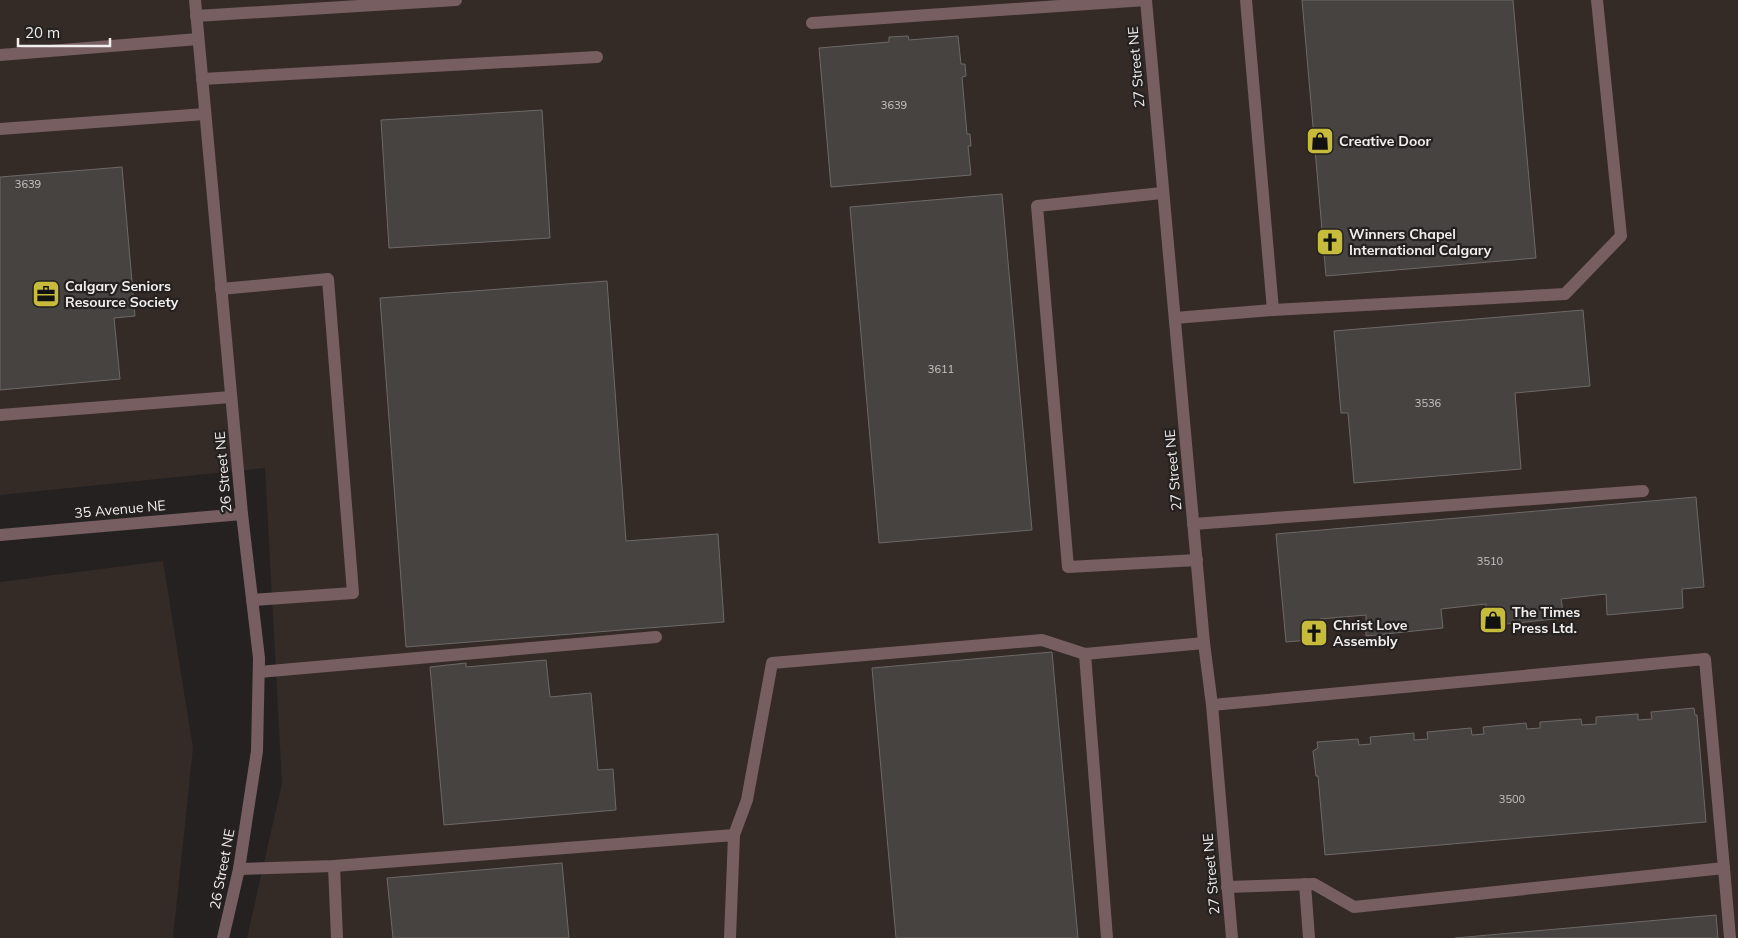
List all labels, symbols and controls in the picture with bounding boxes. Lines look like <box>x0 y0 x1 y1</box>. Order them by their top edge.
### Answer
scale bar <box>18 15 110 47</box>
text: 20 m <box>25 23 60 42</box>
street label: 27 Street NE <box>1123 26 1149 108</box>
house number: 3639 <box>881 98 907 112</box>
shop icon: Creative Door <box>1305 126 1335 156</box>
place label: Creative Door <box>1339 132 1432 150</box>
house number: 3639 <box>15 177 41 191</box>
place label: Winners Chapel International Calgary <box>1349 225 1492 259</box>
church icon: Winners Chapel International Calgary <box>1315 227 1345 257</box>
place label: Calgary Seniors Resource Society <box>65 277 179 311</box>
office icon: Calgary Seniors Resource Society <box>31 279 61 309</box>
house number: 3611 <box>928 362 954 376</box>
house number: 3536 <box>1415 396 1442 410</box>
street label: 27 Street NE <box>1160 429 1186 511</box>
street label: 26 Street NE <box>210 431 236 513</box>
street label: 35 Avenue NE <box>74 496 166 522</box>
house number: 3510 <box>1477 554 1504 568</box>
place label: The Times Press Ltd. <box>1512 603 1580 637</box>
shop icon: The Times Press Ltd. <box>1478 605 1508 635</box>
place label: Christ Love Assembly <box>1333 616 1408 650</box>
church icon: Christ Love Assembly <box>1299 618 1329 648</box>
house number: 3500 <box>1499 792 1526 806</box>
street label: 26 Street NE <box>205 827 239 911</box>
street label: 27 Street NE <box>1198 833 1224 915</box>

